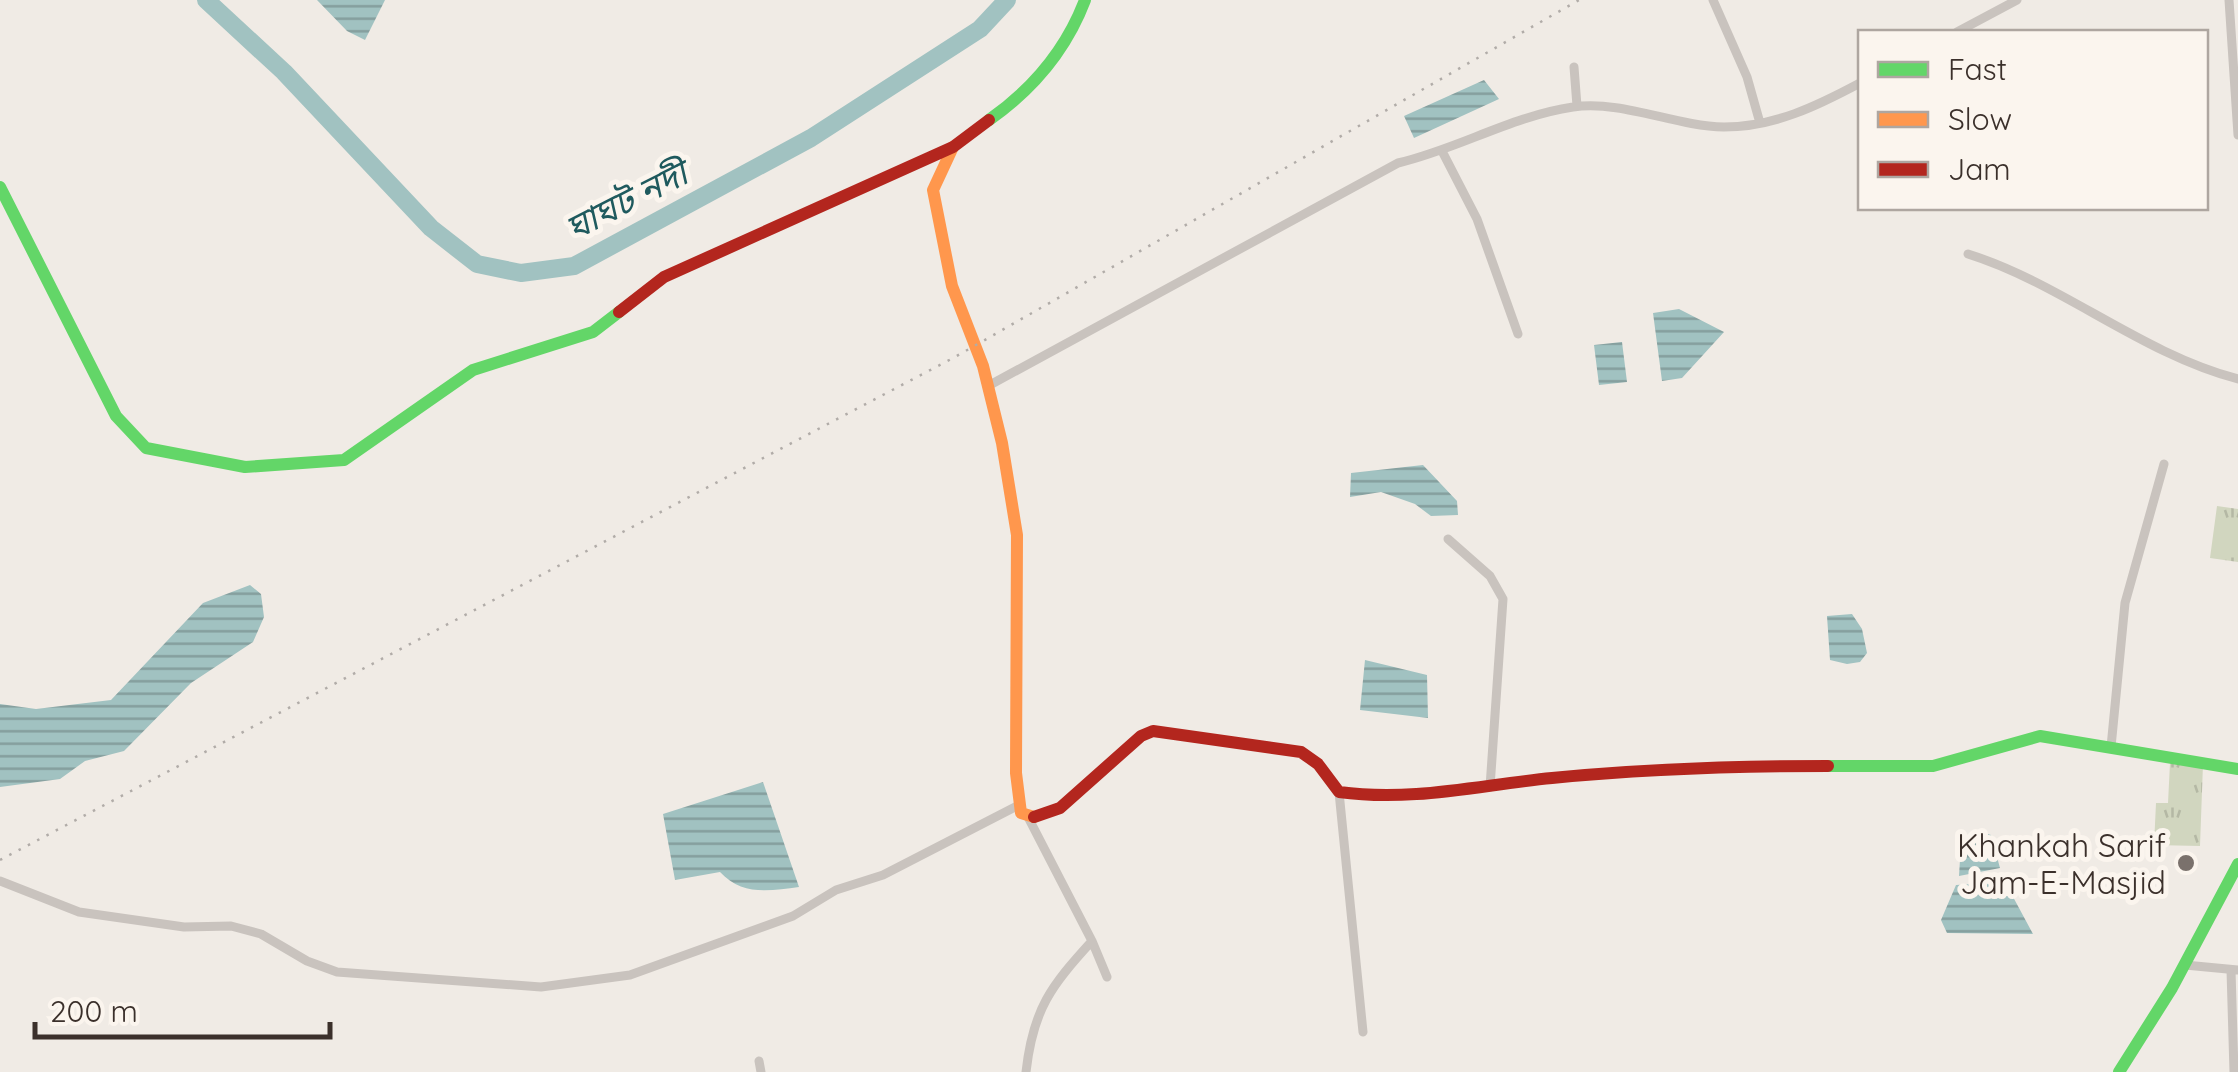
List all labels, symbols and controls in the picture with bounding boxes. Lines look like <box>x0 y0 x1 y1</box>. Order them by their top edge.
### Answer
legend <box>1858 30 2208 210</box>
text: Fast <box>1948 50 2007 88</box>
text: Slow <box>1948 100 2012 138</box>
water label: ঘাঘট নদী <box>558 148 700 249</box>
text: Jam <box>1948 150 2011 188</box>
place label: Khankah Sarif Jam-E-Masjid <box>1957 825 2166 902</box>
marker: Khankah Sarif Jam-E-Masjid <box>2175 852 2197 874</box>
scale bar <box>35 977 330 1039</box>
text: 200 m <box>50 992 138 1030</box>

